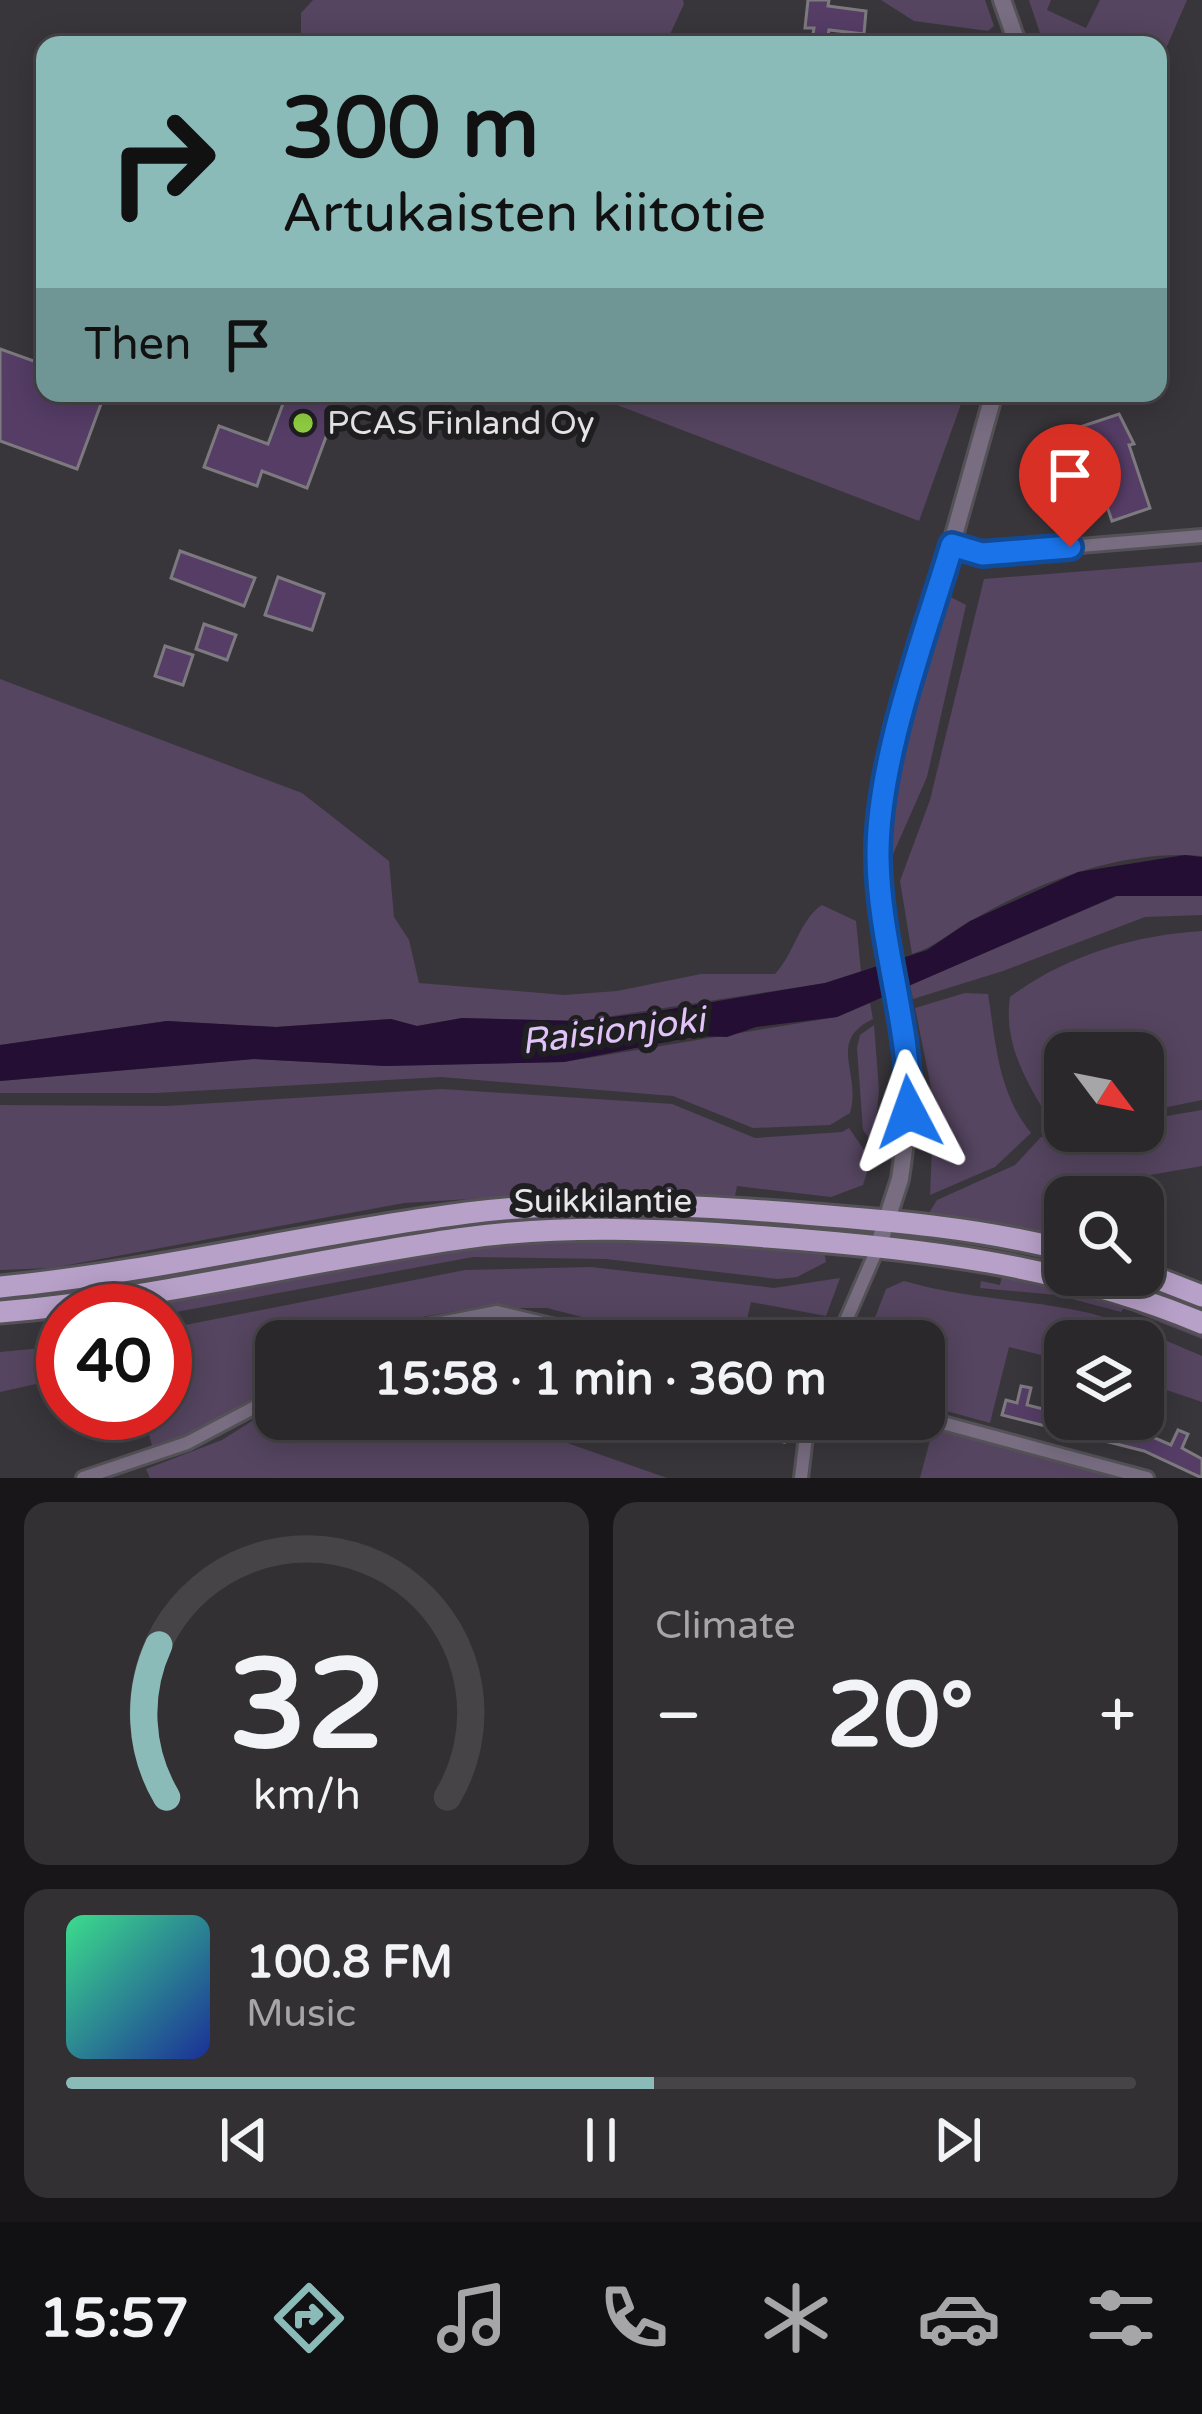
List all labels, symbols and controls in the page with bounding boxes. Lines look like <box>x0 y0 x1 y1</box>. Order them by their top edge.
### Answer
text: 300 m <box>282 79 539 180</box>
icon: right <box>84 84 240 240</box>
text: Artukaisten kiitotie <box>282 181 766 246</box>
icon: arrive <box>215 312 281 378</box>
text: Then <box>84 318 191 372</box>
place label: PCAS Finland Oy <box>327 404 594 443</box>
marker: PCAS Finland Oy <box>290 410 316 436</box>
pin <box>1019 424 1121 547</box>
icon: arrive <box>1037 442 1103 508</box>
water label: Raisionjoki <box>519 998 711 1064</box>
north arrow <box>1044 1032 1164 1152</box>
map controls <box>1044 1032 1164 1440</box>
position arrow <box>846 1049 972 1175</box>
button: search <box>1044 1176 1164 1296</box>
street label: Suikkilantie <box>514 1182 692 1221</box>
speed limit sign: 40 <box>36 1284 192 1440</box>
button: layers <box>1044 1320 1164 1440</box>
text: 15:58 · 1 min · 360 m <box>374 1353 826 1407</box>
text: Climate <box>655 1602 795 1649</box>
text: 32 <box>228 1631 385 1782</box>
text: 20° <box>827 1662 974 1771</box>
text: − <box>655 1676 702 1756</box>
text: + <box>1099 1676 1136 1756</box>
text: km/h <box>253 1769 360 1820</box>
text: 100.8 FM <box>246 1936 453 1990</box>
text: Music <box>246 1990 356 2037</box>
icon: previous <box>211 2107 277 2173</box>
icon: pause <box>568 2107 634 2173</box>
icon: next <box>925 2107 991 2173</box>
icon: directions <box>267 2276 351 2360</box>
icon: music <box>430 2276 514 2360</box>
icon: phone <box>592 2276 676 2360</box>
icon: climate <box>754 2276 838 2360</box>
icon: car <box>917 2276 1001 2360</box>
icon: filters <box>1079 2276 1163 2360</box>
text: 15:57 <box>39 2286 189 2351</box>

